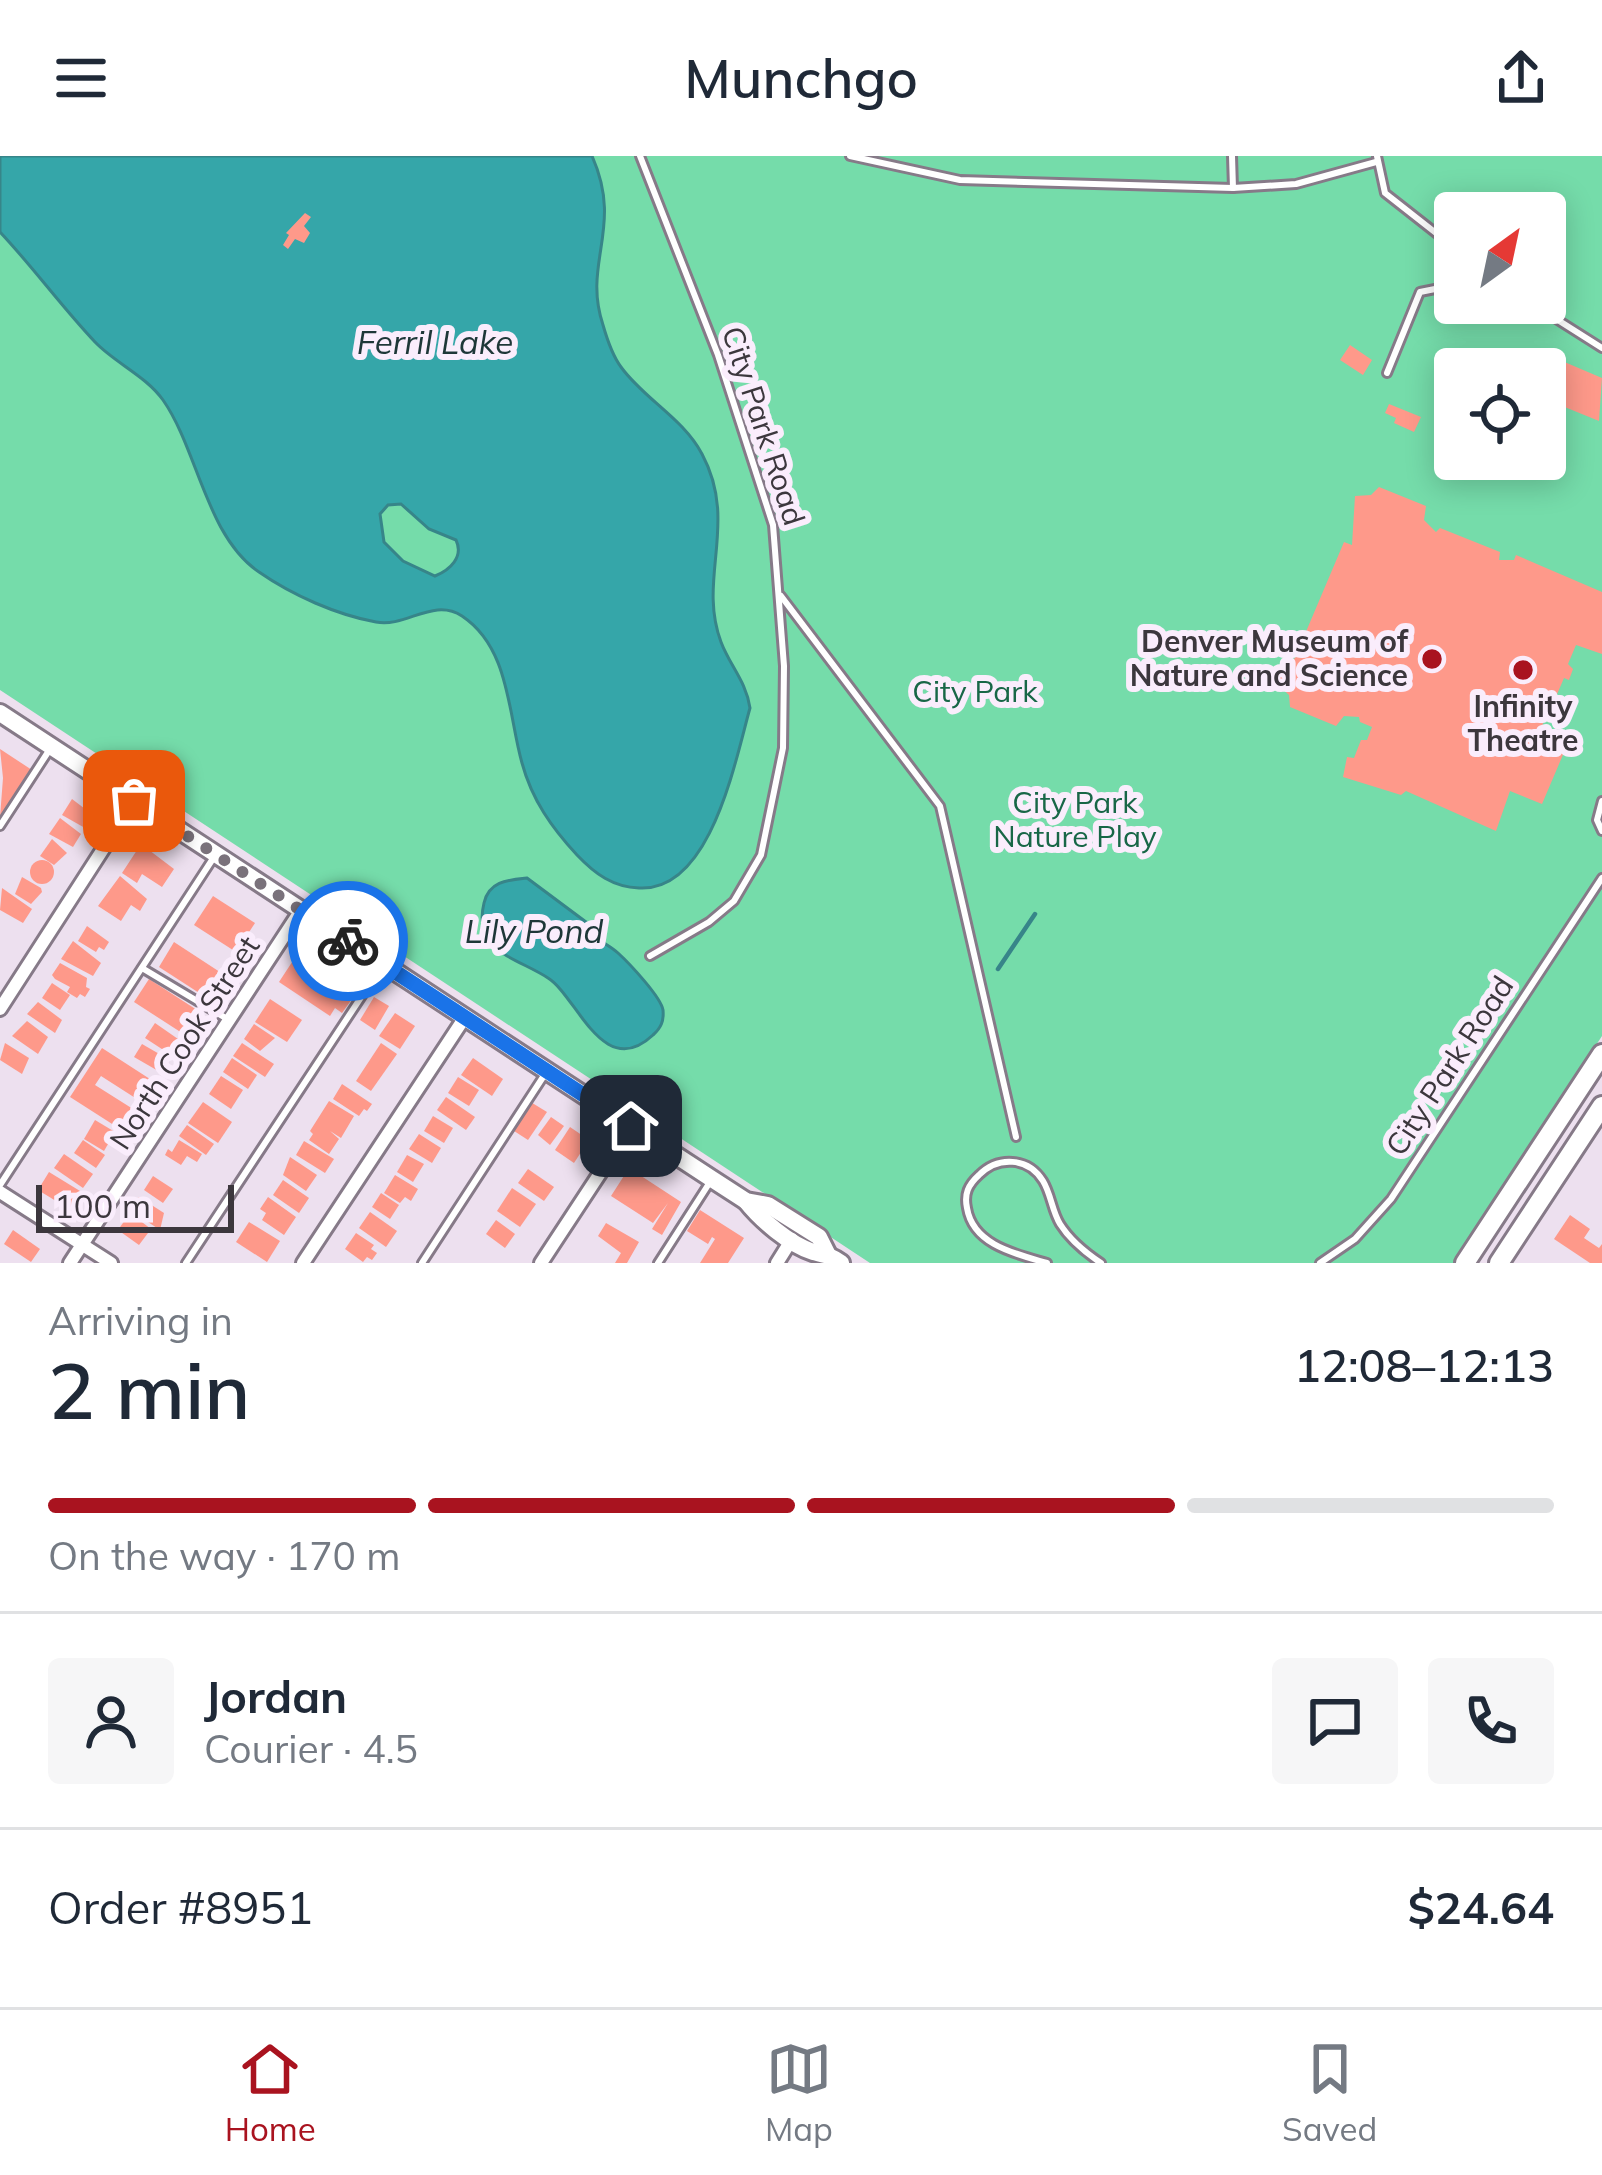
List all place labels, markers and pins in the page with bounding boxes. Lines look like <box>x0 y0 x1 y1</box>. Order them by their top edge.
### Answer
place label: Denver Museum of Nature and Science <box>1130 622 1409 694</box>
marker: Denver Museum of Nature and Science <box>1419 646 1445 672</box>
marker: Infinity Theatre <box>1510 657 1536 683</box>
place label: Infinity Theatre <box>1467 687 1579 759</box>
pin <box>83 750 185 852</box>
pin <box>580 1075 682 1177</box>

